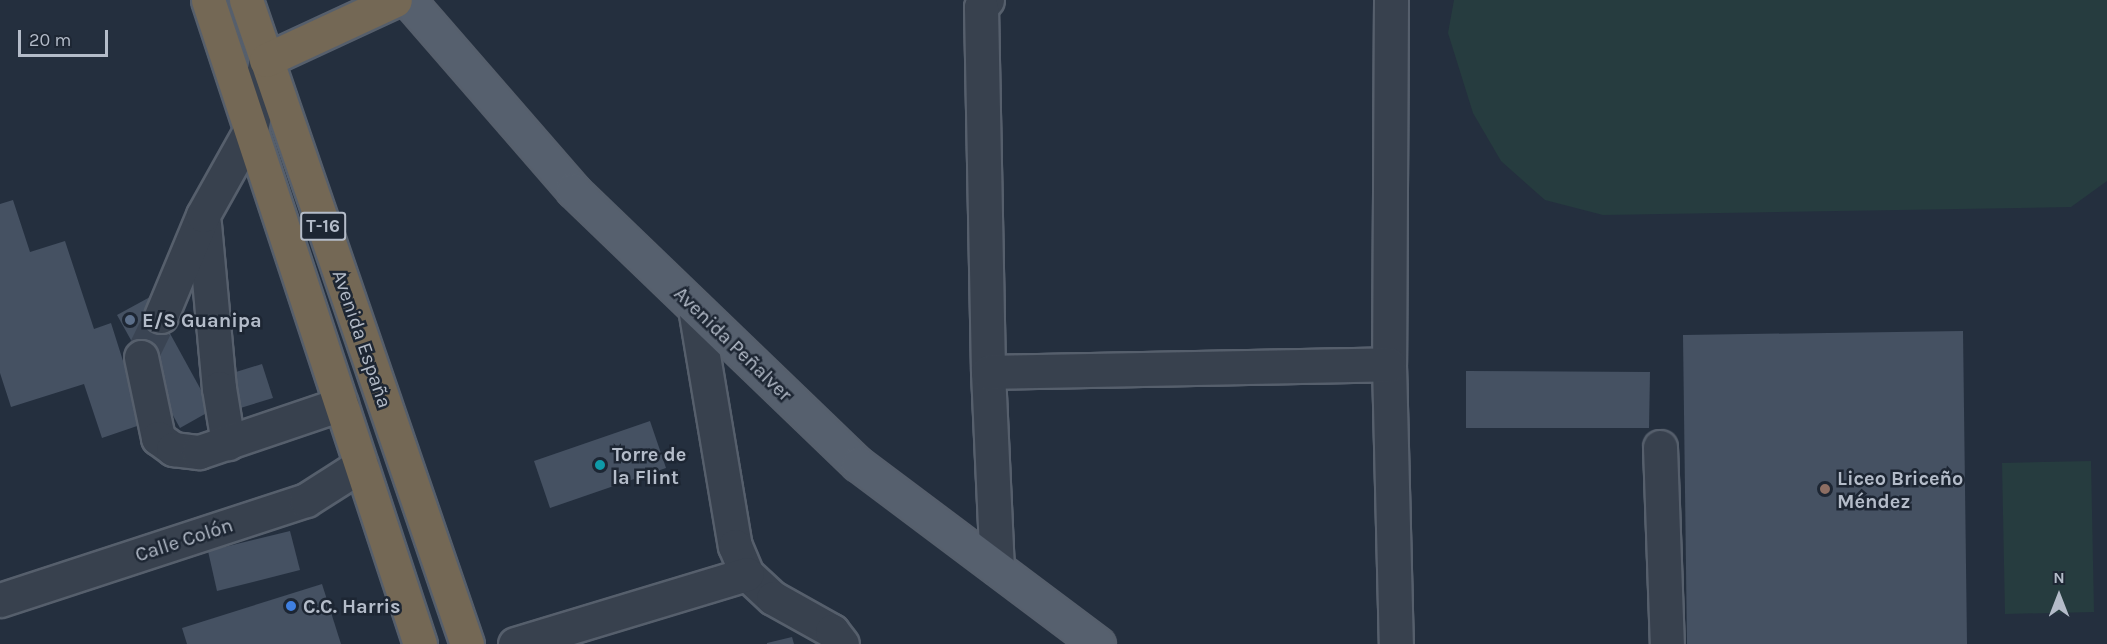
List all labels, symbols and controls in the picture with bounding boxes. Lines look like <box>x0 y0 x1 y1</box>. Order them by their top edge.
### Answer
scale bar <box>21 18 111 56</box>
text: 20 m <box>29 29 71 51</box>
road number: T-16 <box>299 211 347 241</box>
street label: Avenida España <box>327 267 397 411</box>
street label: Avenida Peñalver <box>669 282 797 406</box>
place label: E/S Guanipa <box>142 308 262 332</box>
marker: E/S Guanipa <box>123 313 137 327</box>
place label: Torre de la Flint <box>612 442 686 489</box>
marker: Torre de la Flint <box>593 458 607 472</box>
place label: Liceo Briceño Méndez <box>1837 466 1963 513</box>
marker: Liceo Briceño Méndez <box>1818 482 1832 496</box>
street label: Calle Colón <box>132 513 236 567</box>
north arrow <box>2029 566 2089 626</box>
text: N <box>2053 568 2065 587</box>
place label: C.C. Harris <box>303 594 401 618</box>
marker: C.C. Harris <box>284 599 298 613</box>

